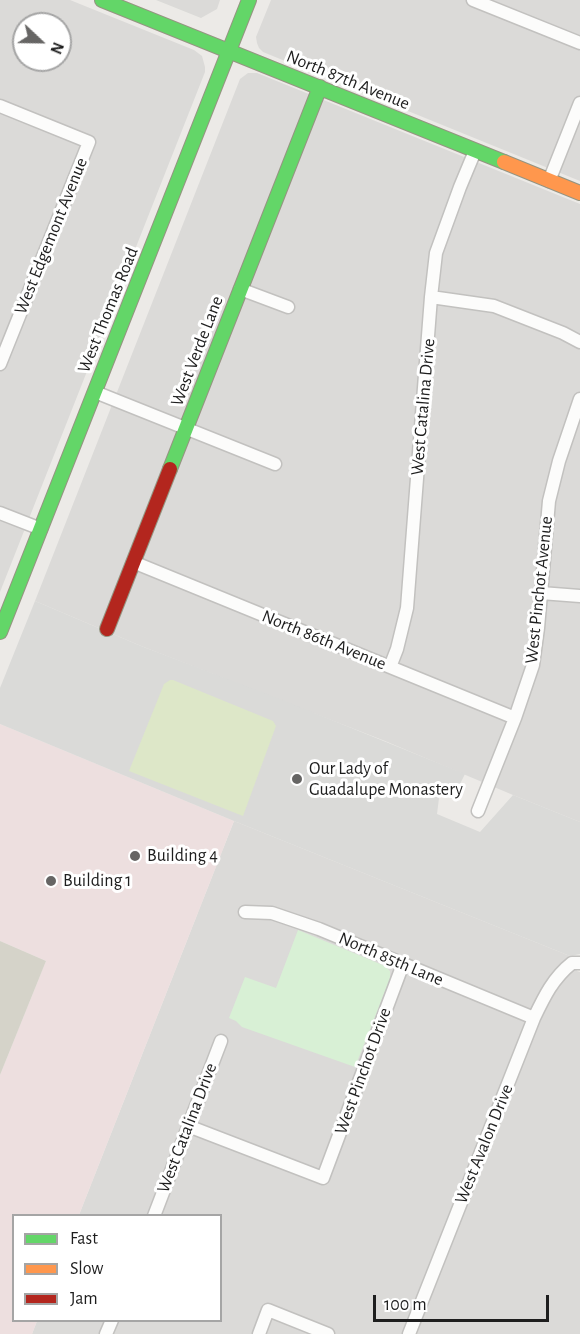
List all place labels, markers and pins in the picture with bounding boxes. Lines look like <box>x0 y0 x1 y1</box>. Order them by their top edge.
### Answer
place label: Our Lady of Guadalupe Monastery <box>309 758 463 800</box>
marker: Our Lady of Guadalupe Monastery <box>290 772 304 786</box>
place label: Building 4 <box>147 845 218 867</box>
marker: Building 4 <box>128 849 142 863</box>
place label: Building 1 <box>63 870 132 892</box>
marker: Building 1 <box>44 874 58 888</box>

